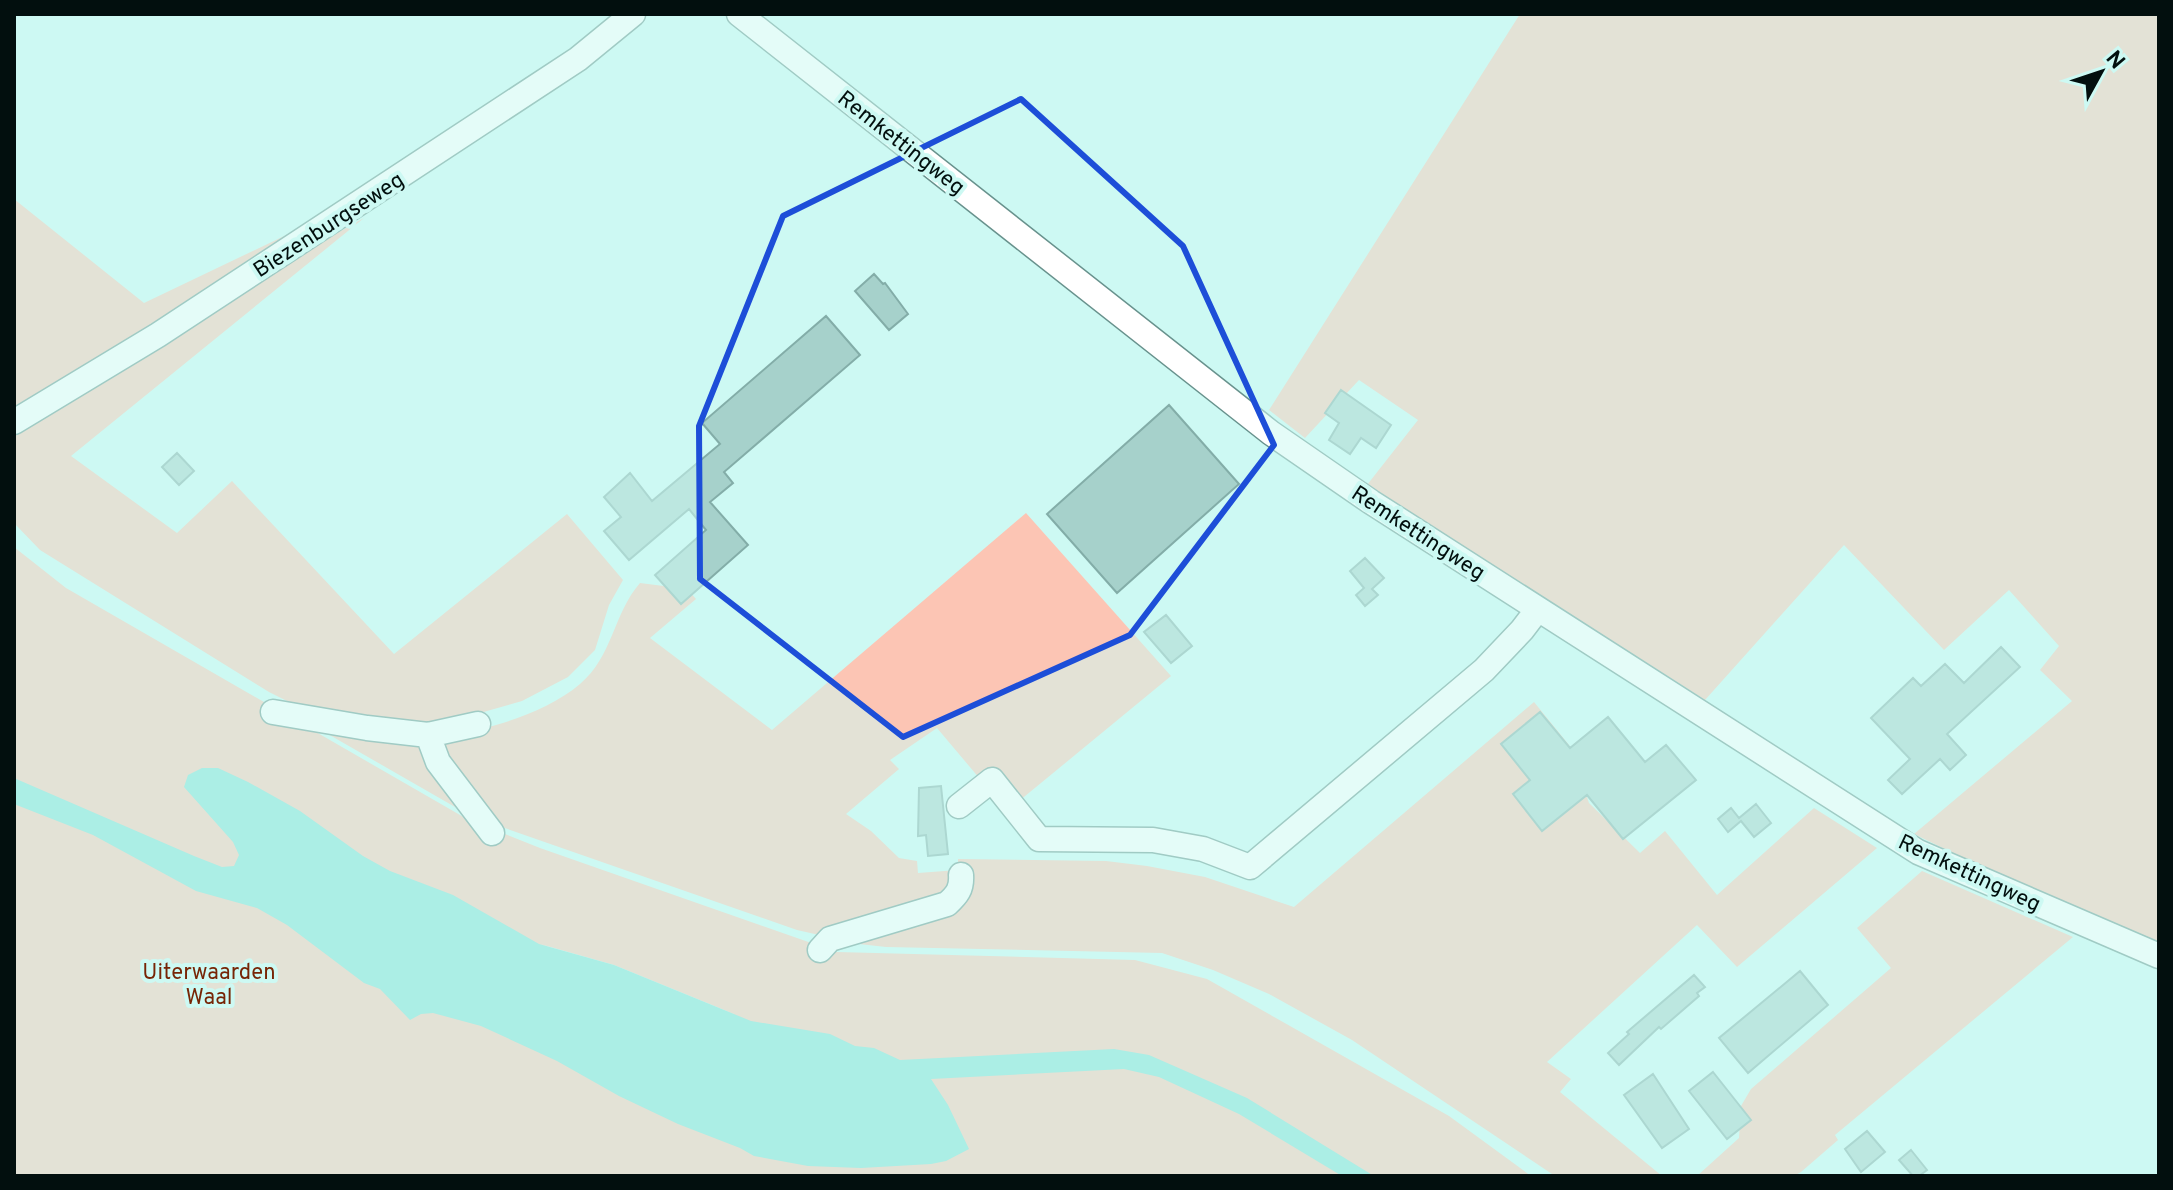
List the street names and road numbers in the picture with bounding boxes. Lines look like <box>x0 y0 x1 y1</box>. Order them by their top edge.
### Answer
street label: Remkettingweg <box>831 86 969 202</box>
street label: Biezenburgseweg <box>249 167 410 285</box>
street label: Remkettingweg <box>1346 481 1490 587</box>
street label: Remkettingweg <box>1893 829 2044 919</box>

